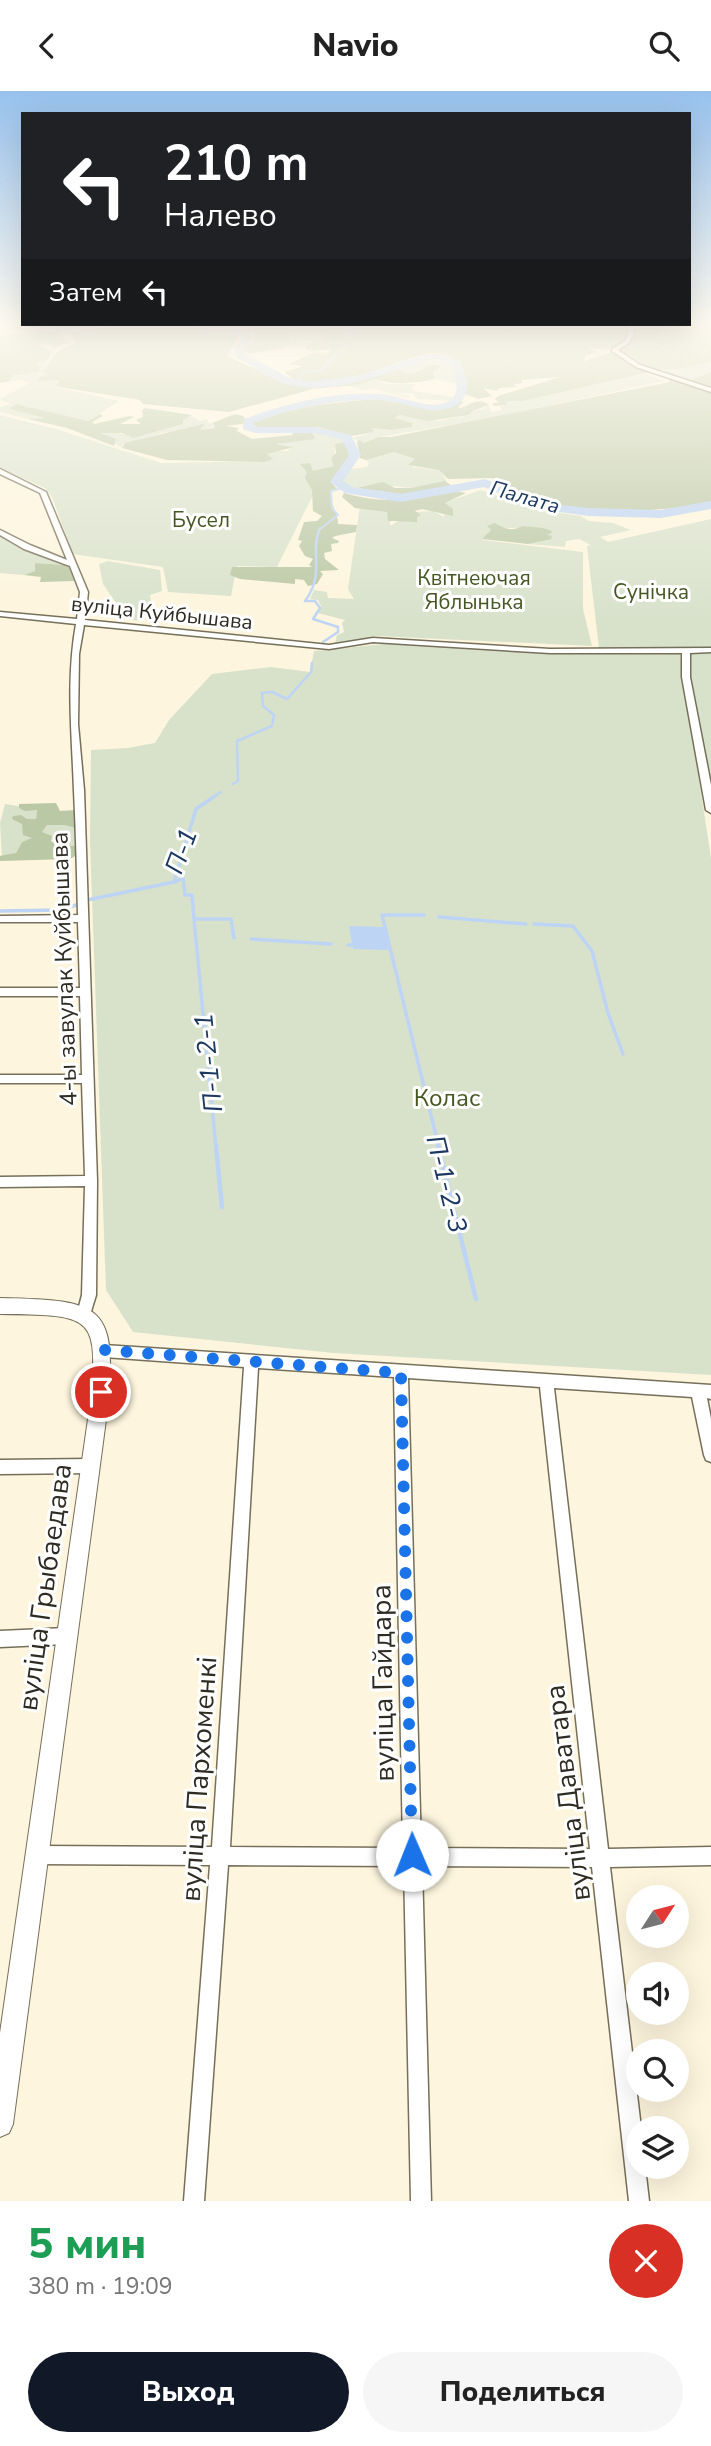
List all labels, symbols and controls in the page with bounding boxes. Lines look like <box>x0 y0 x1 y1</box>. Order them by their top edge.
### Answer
text: Navio <box>312 24 399 67</box>
icon: back <box>28 27 66 65</box>
icon: search <box>645 27 683 65</box>
text: 210 m <box>164 130 308 197</box>
icon: left <box>49 140 140 231</box>
text: Налево <box>164 194 277 237</box>
icon: left <box>136 273 174 311</box>
text: Затем <box>49 275 122 310</box>
water label: Палата <box>487 474 563 520</box>
park label: Бусел <box>172 506 230 534</box>
park label: Квітнеючая Яблынька <box>417 564 531 616</box>
park label: Сунічка <box>613 578 689 606</box>
street label: вуліца Куйбышава <box>70 590 254 636</box>
water label: П-1 <box>157 823 206 879</box>
street label: 4-ы завулак Куйбышава <box>43 831 85 1107</box>
water label: П-1-2-1 <box>186 1012 231 1114</box>
park label: Колас <box>414 1082 480 1114</box>
water label: П-1-2-3 <box>417 1132 476 1237</box>
pin <box>71 1362 131 1422</box>
icon: arrive <box>82 1373 120 1411</box>
street label: вуліца Грыбаедава <box>9 1461 81 1713</box>
street label: вуліца Гайдара <box>362 1584 404 1782</box>
street label: вуліца Пархоменкі <box>171 1655 227 1903</box>
street label: вуліца Даватара <box>536 1683 600 1903</box>
position arrow <box>375 1818 449 1892</box>
north arrow <box>626 1885 690 1948</box>
map controls <box>626 1885 689 2179</box>
button: sound <box>626 1962 689 2025</box>
button: search <box>626 2039 689 2102</box>
button: layers <box>626 2116 689 2179</box>
text: 5 мин <box>28 2216 146 2273</box>
button: close <box>609 2224 683 2298</box>
text: 380 m · 19:09 <box>28 2271 173 2302</box>
button: Выход <box>28 2352 349 2432</box>
button: Поделиться <box>363 2352 683 2432</box>

